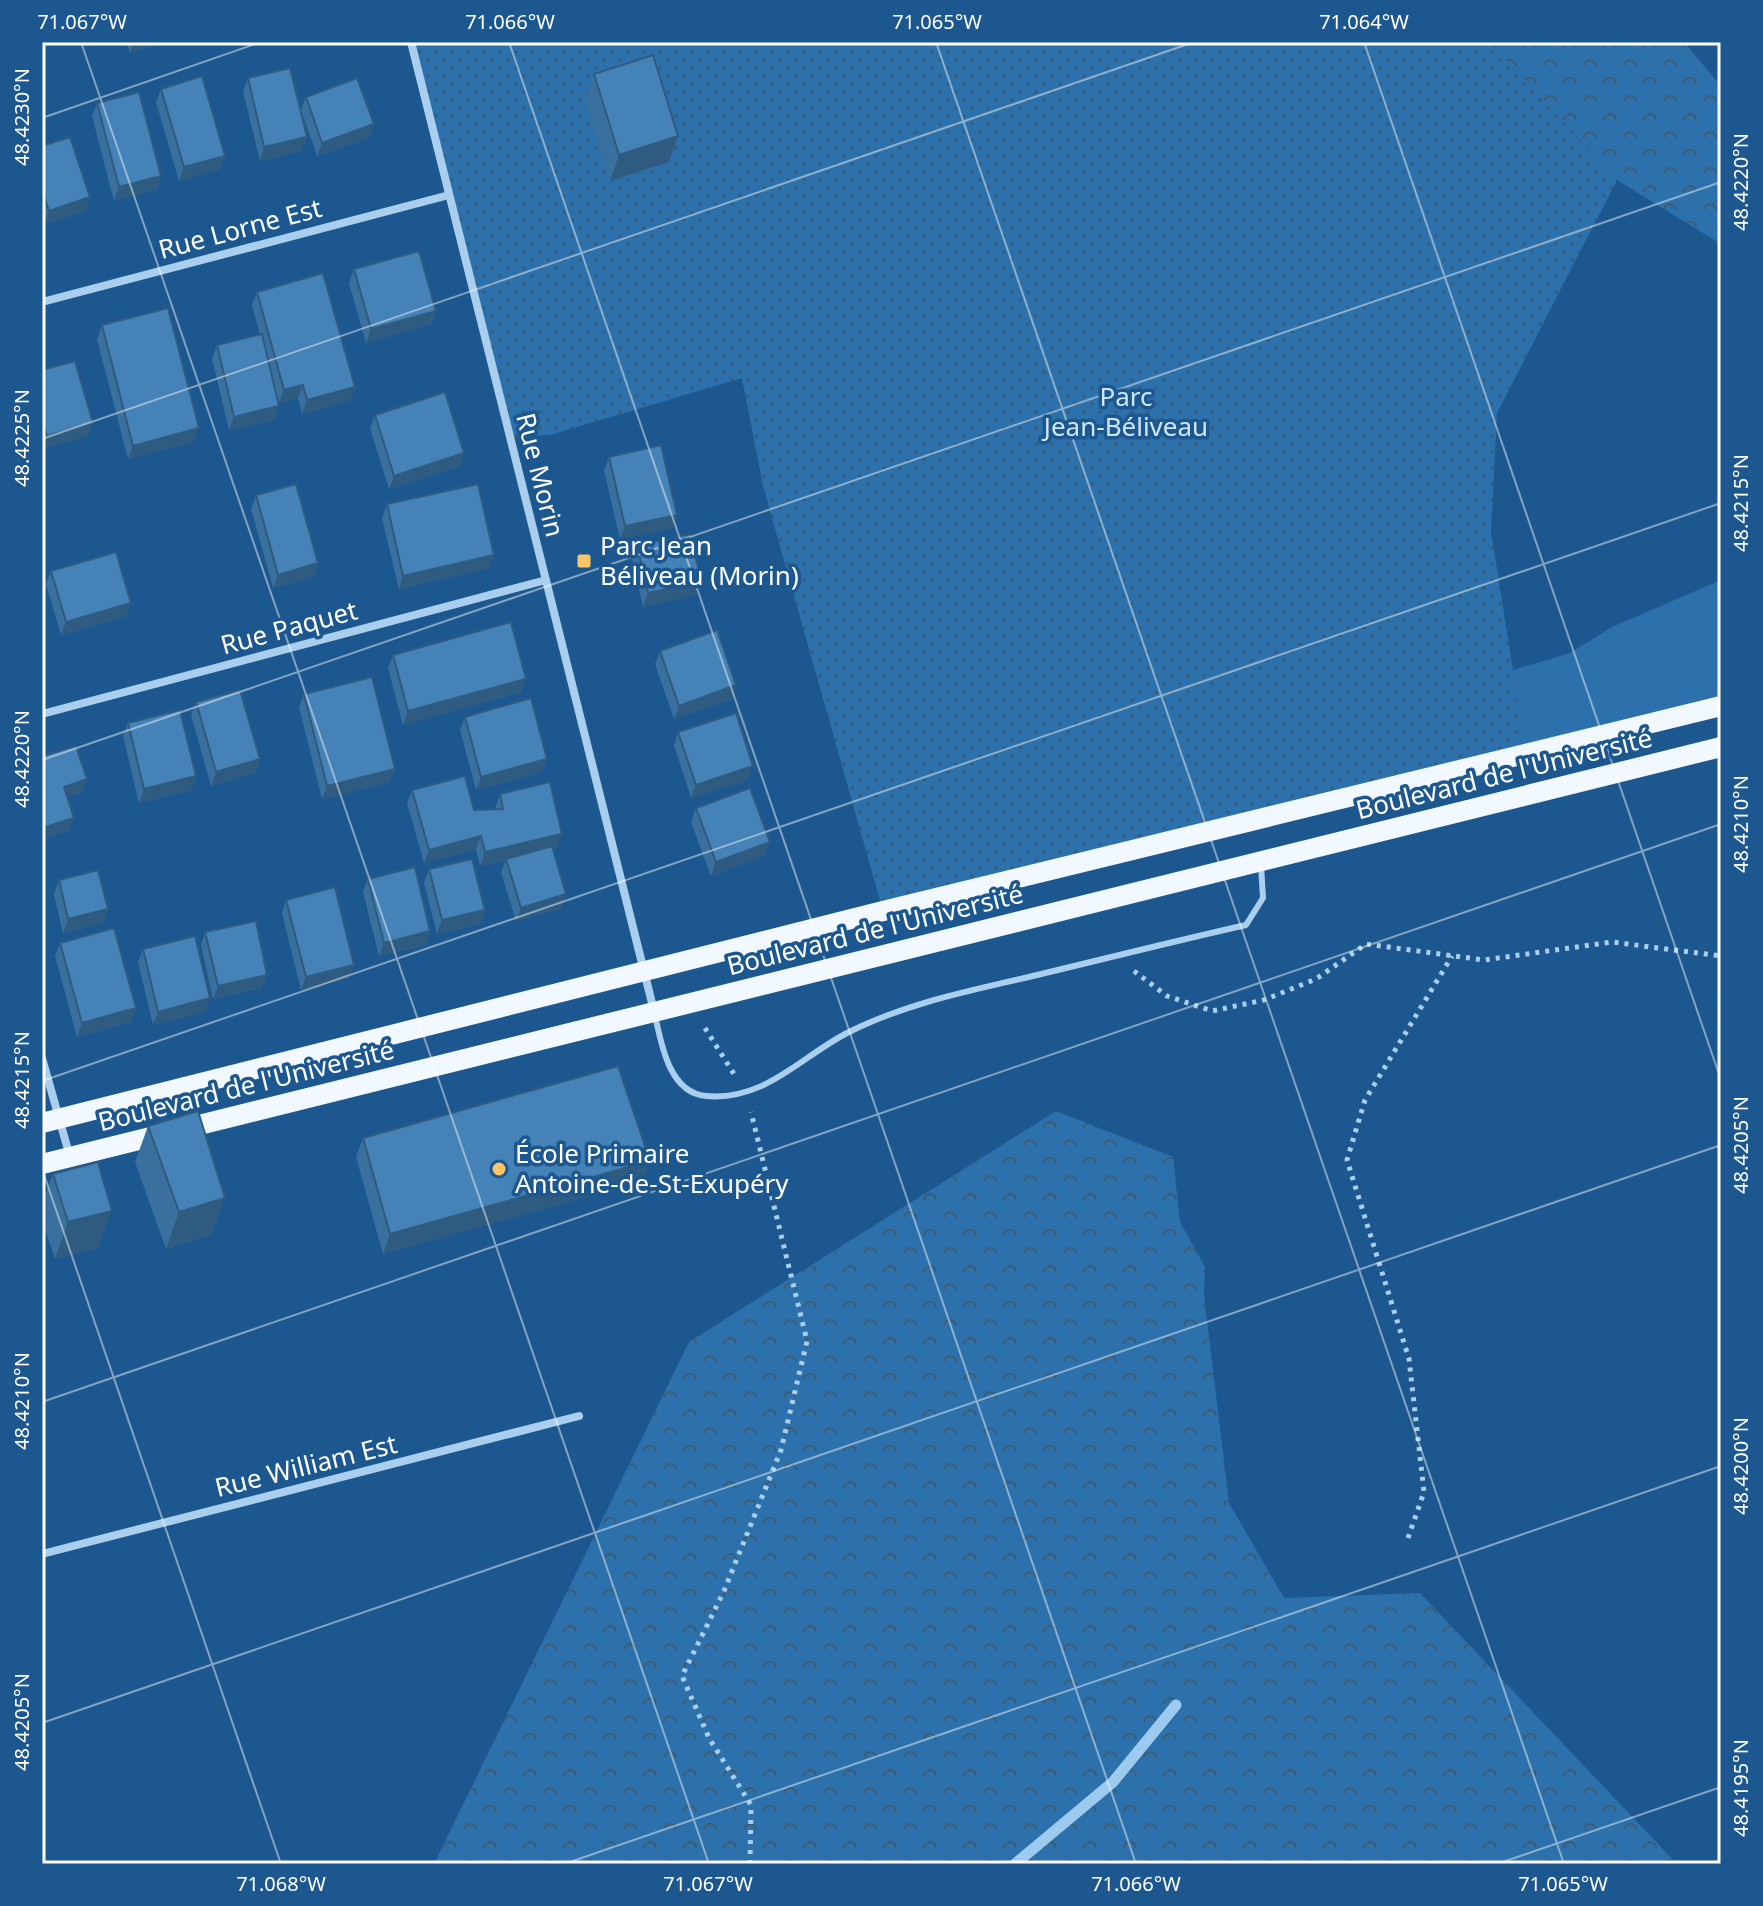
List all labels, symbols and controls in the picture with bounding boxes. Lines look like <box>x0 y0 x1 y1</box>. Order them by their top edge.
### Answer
text: 71.067°W <box>37 8 127 35</box>
text: 71.066°W <box>465 8 555 35</box>
text: 71.065°W <box>892 8 982 35</box>
text: 71.064°W <box>1319 8 1409 35</box>
text: 48.4230°N <box>8 68 35 166</box>
text: 48.4220°N <box>1727 133 1754 231</box>
street label: Rue Lorne Est <box>154 189 325 267</box>
park label: Parc Jean-Béliveau <box>1041 378 1208 444</box>
text: 48.4225°N <box>8 389 35 487</box>
street label: Rue Morin <box>508 409 574 540</box>
text: 48.4215°N <box>1727 454 1754 552</box>
place label: Parc Jean Béliveau (Morin) <box>600 527 799 593</box>
marker: Parc Jean Béliveau (Morin) <box>575 552 593 570</box>
street label: Rue Paquet <box>216 592 361 663</box>
text: 48.4220°N <box>8 710 35 808</box>
street label: Boulevard de l'Université <box>1352 719 1656 827</box>
text: 48.4210°N <box>1727 775 1754 873</box>
street label: Boulevard de l'Université <box>723 875 1027 983</box>
text: 48.4215°N <box>8 1031 35 1129</box>
street label: Boulevard de l'Université <box>94 1031 398 1139</box>
text: 48.4205°N <box>1727 1096 1754 1194</box>
place label: École Primaire Antoine-de-St-Exupéry <box>515 1135 789 1201</box>
marker: École Primaire Antoine-de-St-Exupéry <box>490 1160 508 1178</box>
text: 48.4210°N <box>8 1352 35 1450</box>
text: 48.4200°N <box>1727 1417 1754 1515</box>
street label: Rue William Est <box>211 1425 401 1505</box>
text: 48.4205°N <box>8 1673 35 1771</box>
text: 48.4195°N <box>1727 1739 1754 1837</box>
text: 71.068°W <box>236 1870 326 1897</box>
text: 71.067°W <box>663 1870 753 1897</box>
text: 71.066°W <box>1091 1870 1181 1897</box>
text: 71.065°W <box>1518 1870 1608 1897</box>

